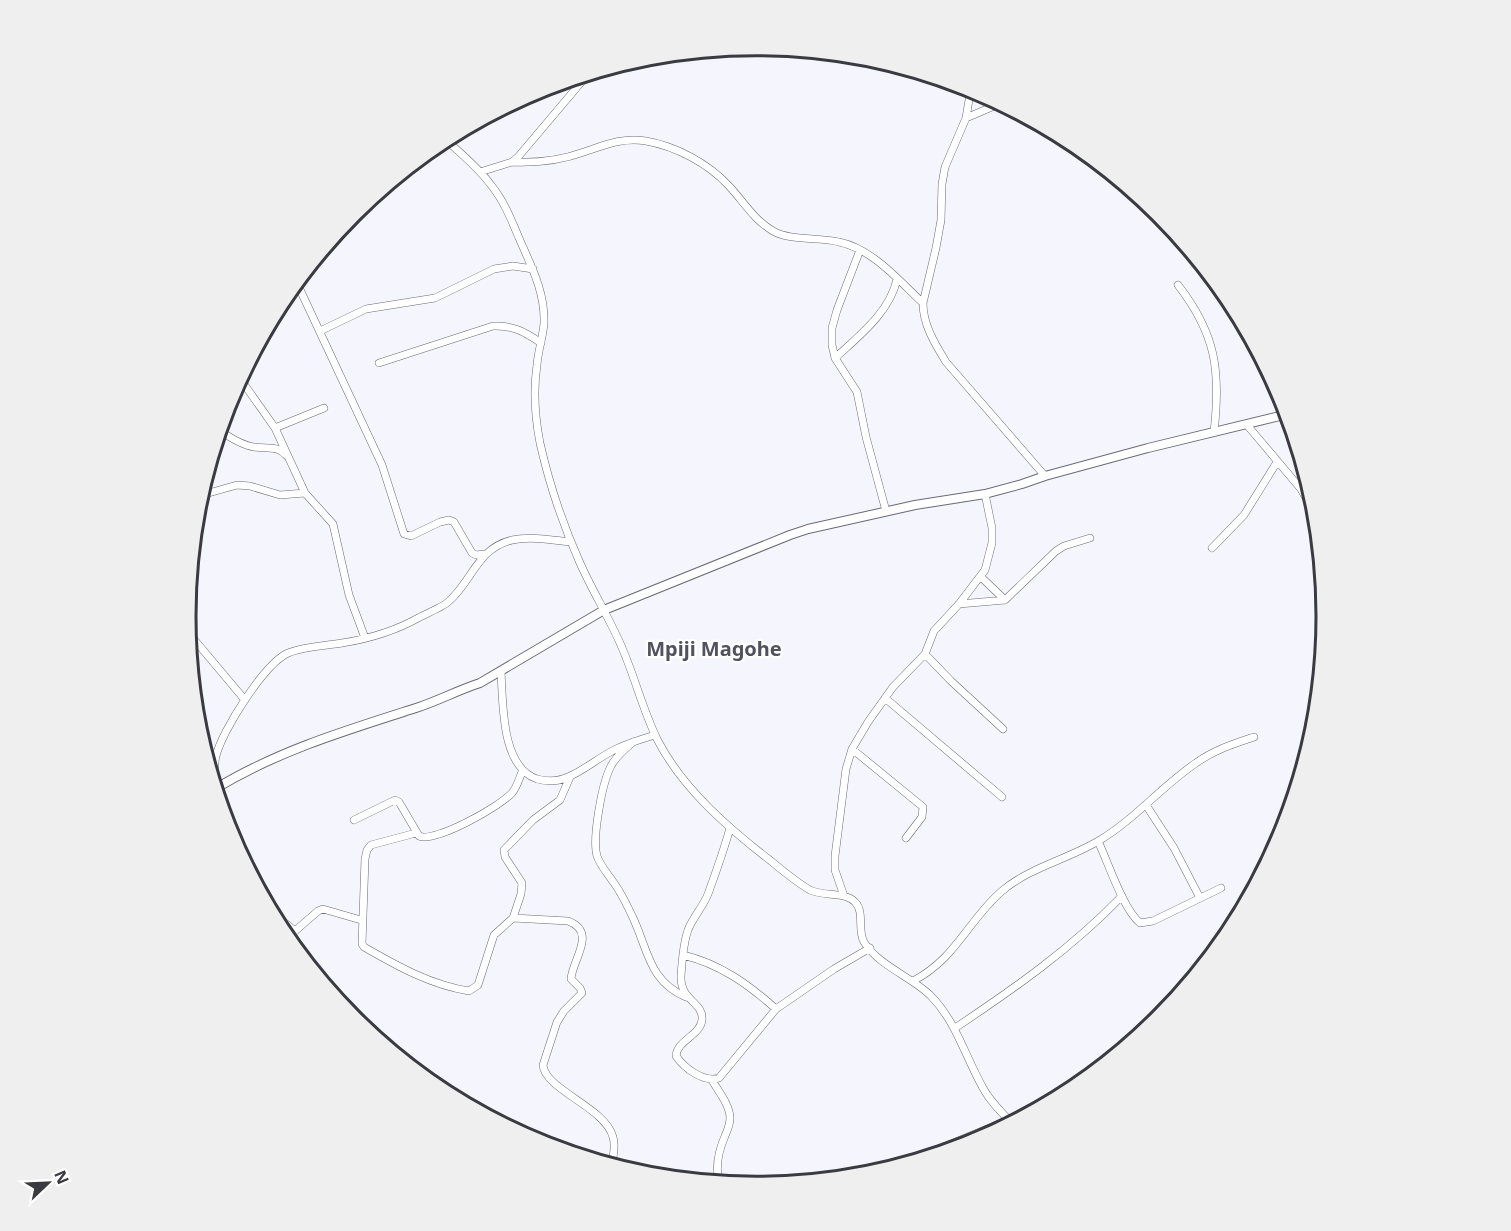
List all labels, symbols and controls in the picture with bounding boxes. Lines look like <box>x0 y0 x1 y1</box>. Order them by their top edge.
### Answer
district label: Mpiji Magohe <box>646 635 782 662</box>
north arrow <box>18 1153 78 1213</box>
text: N <box>49 1167 74 1187</box>

